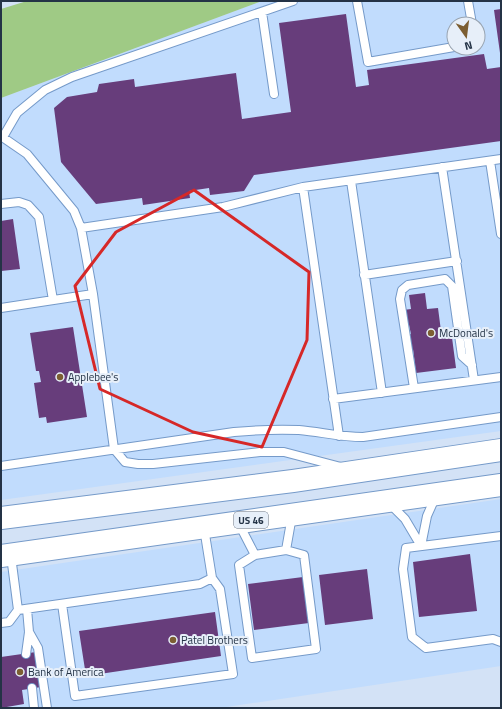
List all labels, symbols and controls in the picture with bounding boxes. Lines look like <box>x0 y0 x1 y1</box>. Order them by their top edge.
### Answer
north arrow <box>446 16 486 56</box>
text: N <box>463 37 474 54</box>
place label: McDonald's <box>439 325 493 341</box>
marker: McDonald's <box>426 328 436 338</box>
place label: Applebee's <box>68 369 118 385</box>
marker: Applebee's <box>55 372 65 382</box>
road number: US 46 <box>234 512 268 528</box>
place label: Patel Brothers <box>181 632 248 648</box>
marker: Patel Brothers <box>168 635 178 645</box>
place label: Bank of America <box>28 664 104 680</box>
marker: Bank of America <box>15 667 25 677</box>

